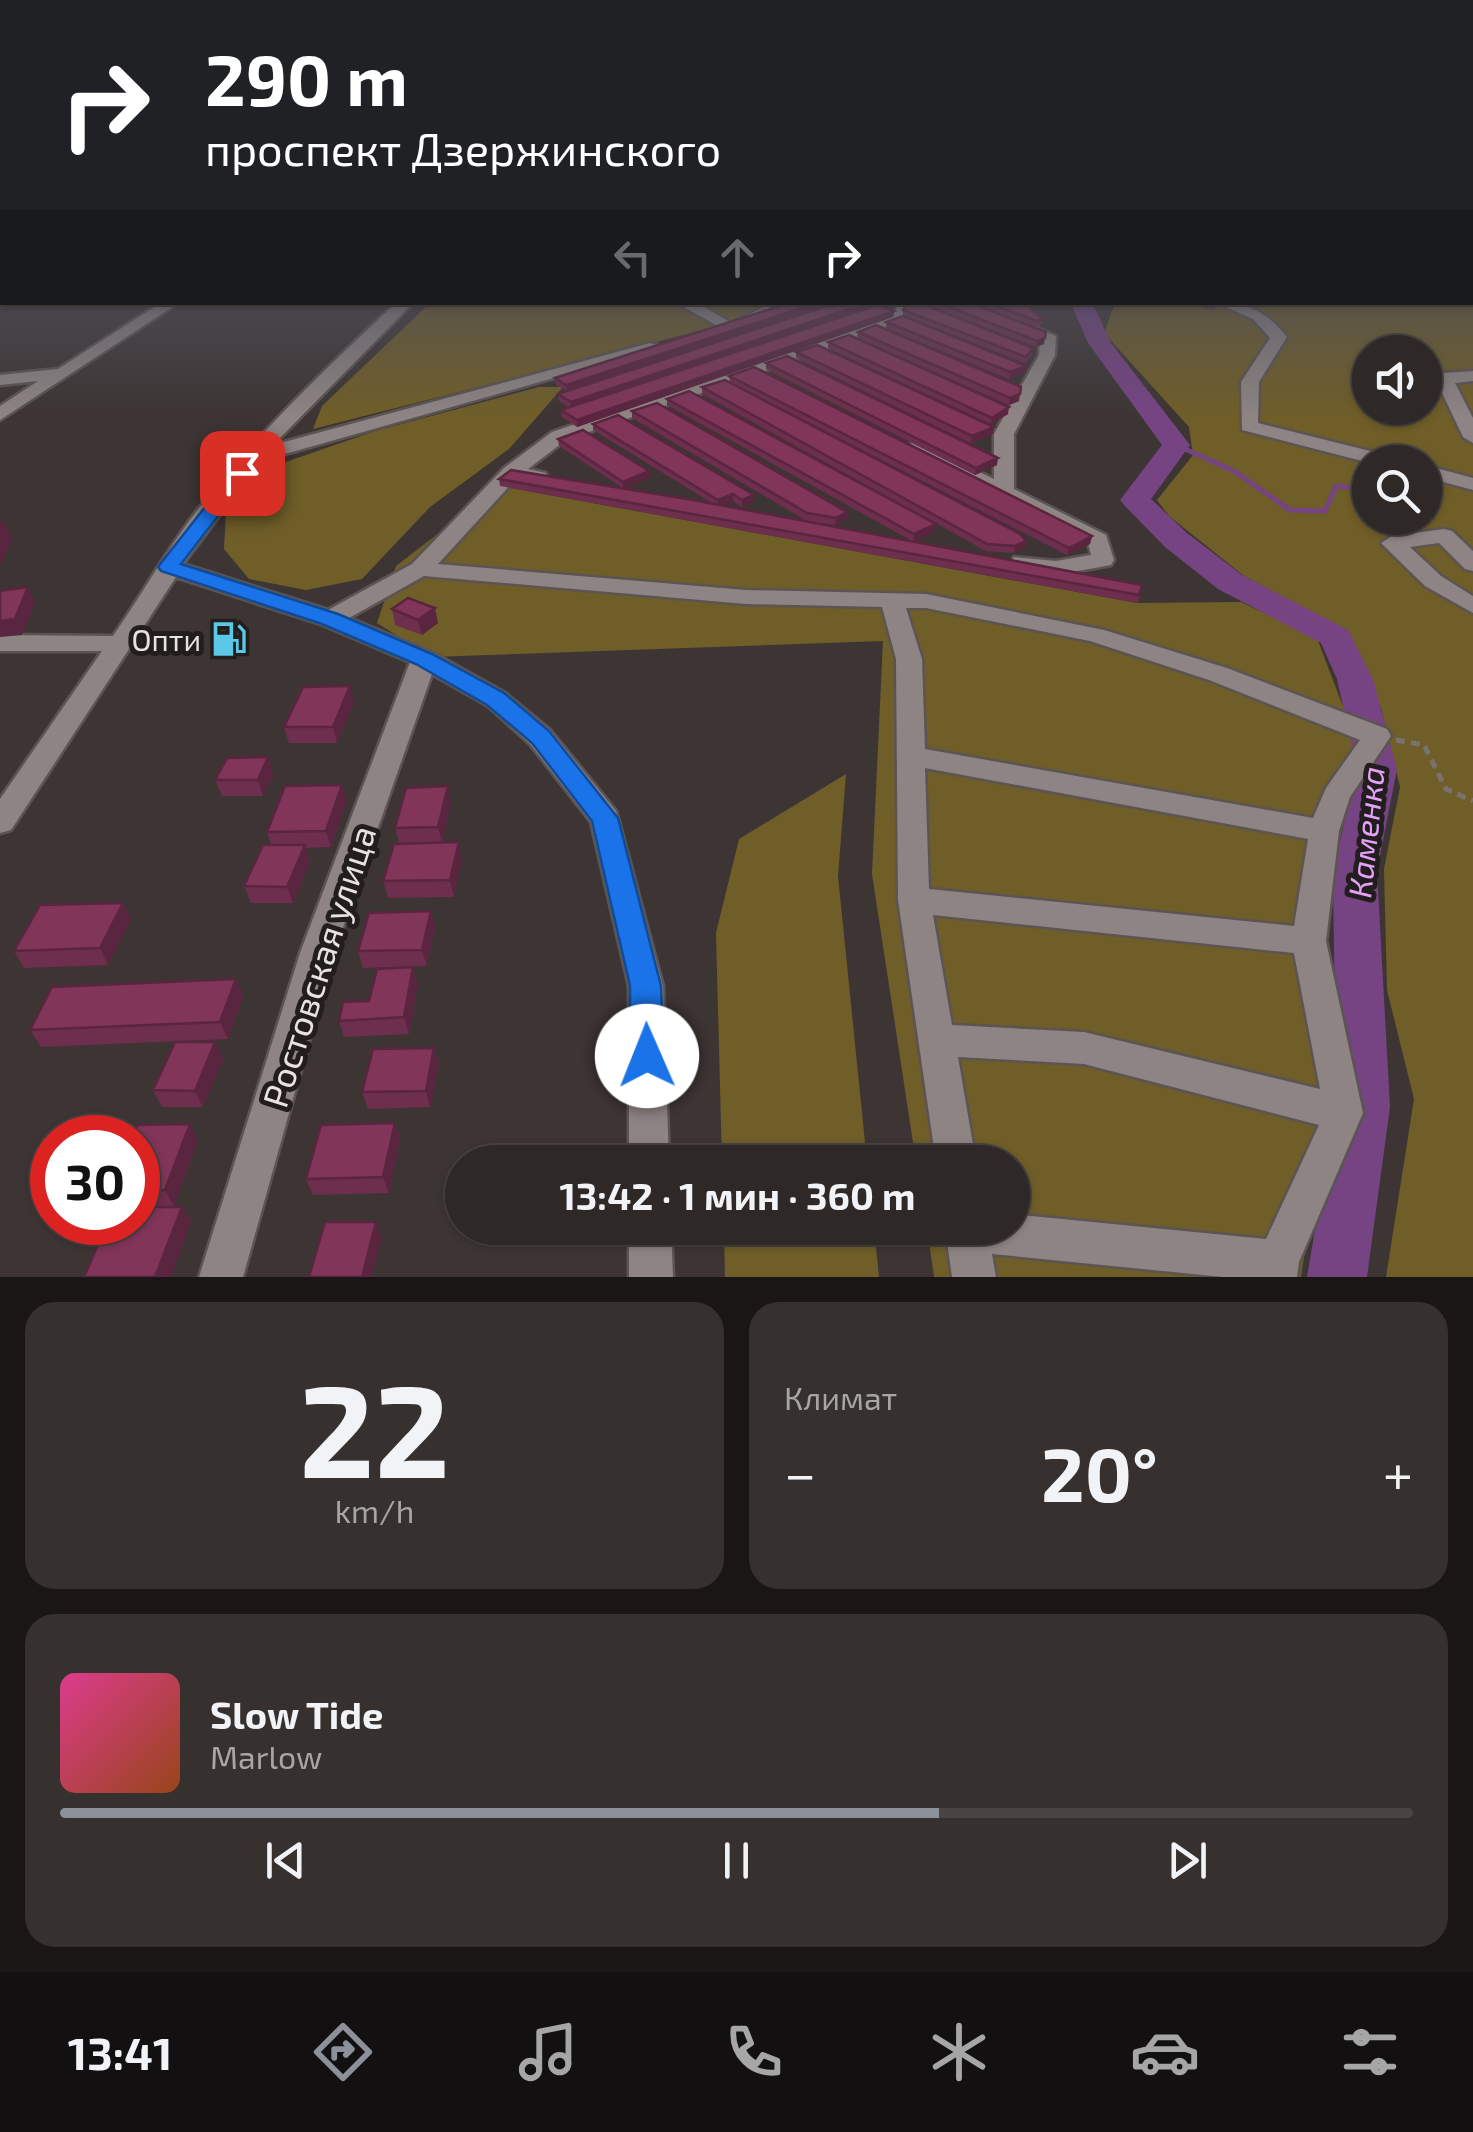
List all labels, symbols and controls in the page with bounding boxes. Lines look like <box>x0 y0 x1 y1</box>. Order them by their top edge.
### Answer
text: 290 m <box>205 36 408 120</box>
icon: right <box>40 40 170 170</box>
text: проспект Дзержинского <box>205 121 721 175</box>
icon: left <box>605 230 660 285</box>
icon: ahead <box>710 230 765 285</box>
icon: right <box>815 230 870 285</box>
map controls <box>1352 335 1442 535</box>
button: sound <box>1352 335 1442 425</box>
pin <box>200 431 285 516</box>
button: search <box>1352 445 1442 535</box>
icon: arrive <box>215 446 270 501</box>
fuel station icon: Опти <box>210 620 248 658</box>
place label: Опти <box>131 621 201 657</box>
water label: Каменка <box>1339 764 1391 900</box>
street label: Ростовская улица <box>253 820 384 1112</box>
position arrow <box>595 1004 699 1108</box>
speed limit sign: 30 <box>30 1115 160 1245</box>
text: 13:42 · 1 мин · 360 m <box>559 1172 916 1218</box>
text: 22 <box>299 1348 450 1504</box>
text: Климат <box>784 1378 897 1416</box>
text: 20° <box>1041 1427 1158 1517</box>
text: − <box>784 1439 816 1505</box>
text: + <box>1383 1439 1413 1505</box>
text: km/h <box>335 1491 414 1529</box>
text: Slow Tide <box>210 1691 383 1737</box>
text: Marlow <box>210 1737 322 1775</box>
icon: previous <box>258 1833 313 1888</box>
icon: pause <box>709 1833 764 1888</box>
icon: next <box>1160 1833 1215 1888</box>
icon: directions <box>308 2017 378 2087</box>
icon: music <box>513 2017 583 2087</box>
icon: phone <box>719 2017 789 2087</box>
icon: climate <box>924 2017 994 2087</box>
icon: car <box>1130 2017 1200 2087</box>
icon: filters <box>1335 2017 1405 2087</box>
text: 13:41 <box>68 2025 172 2079</box>

